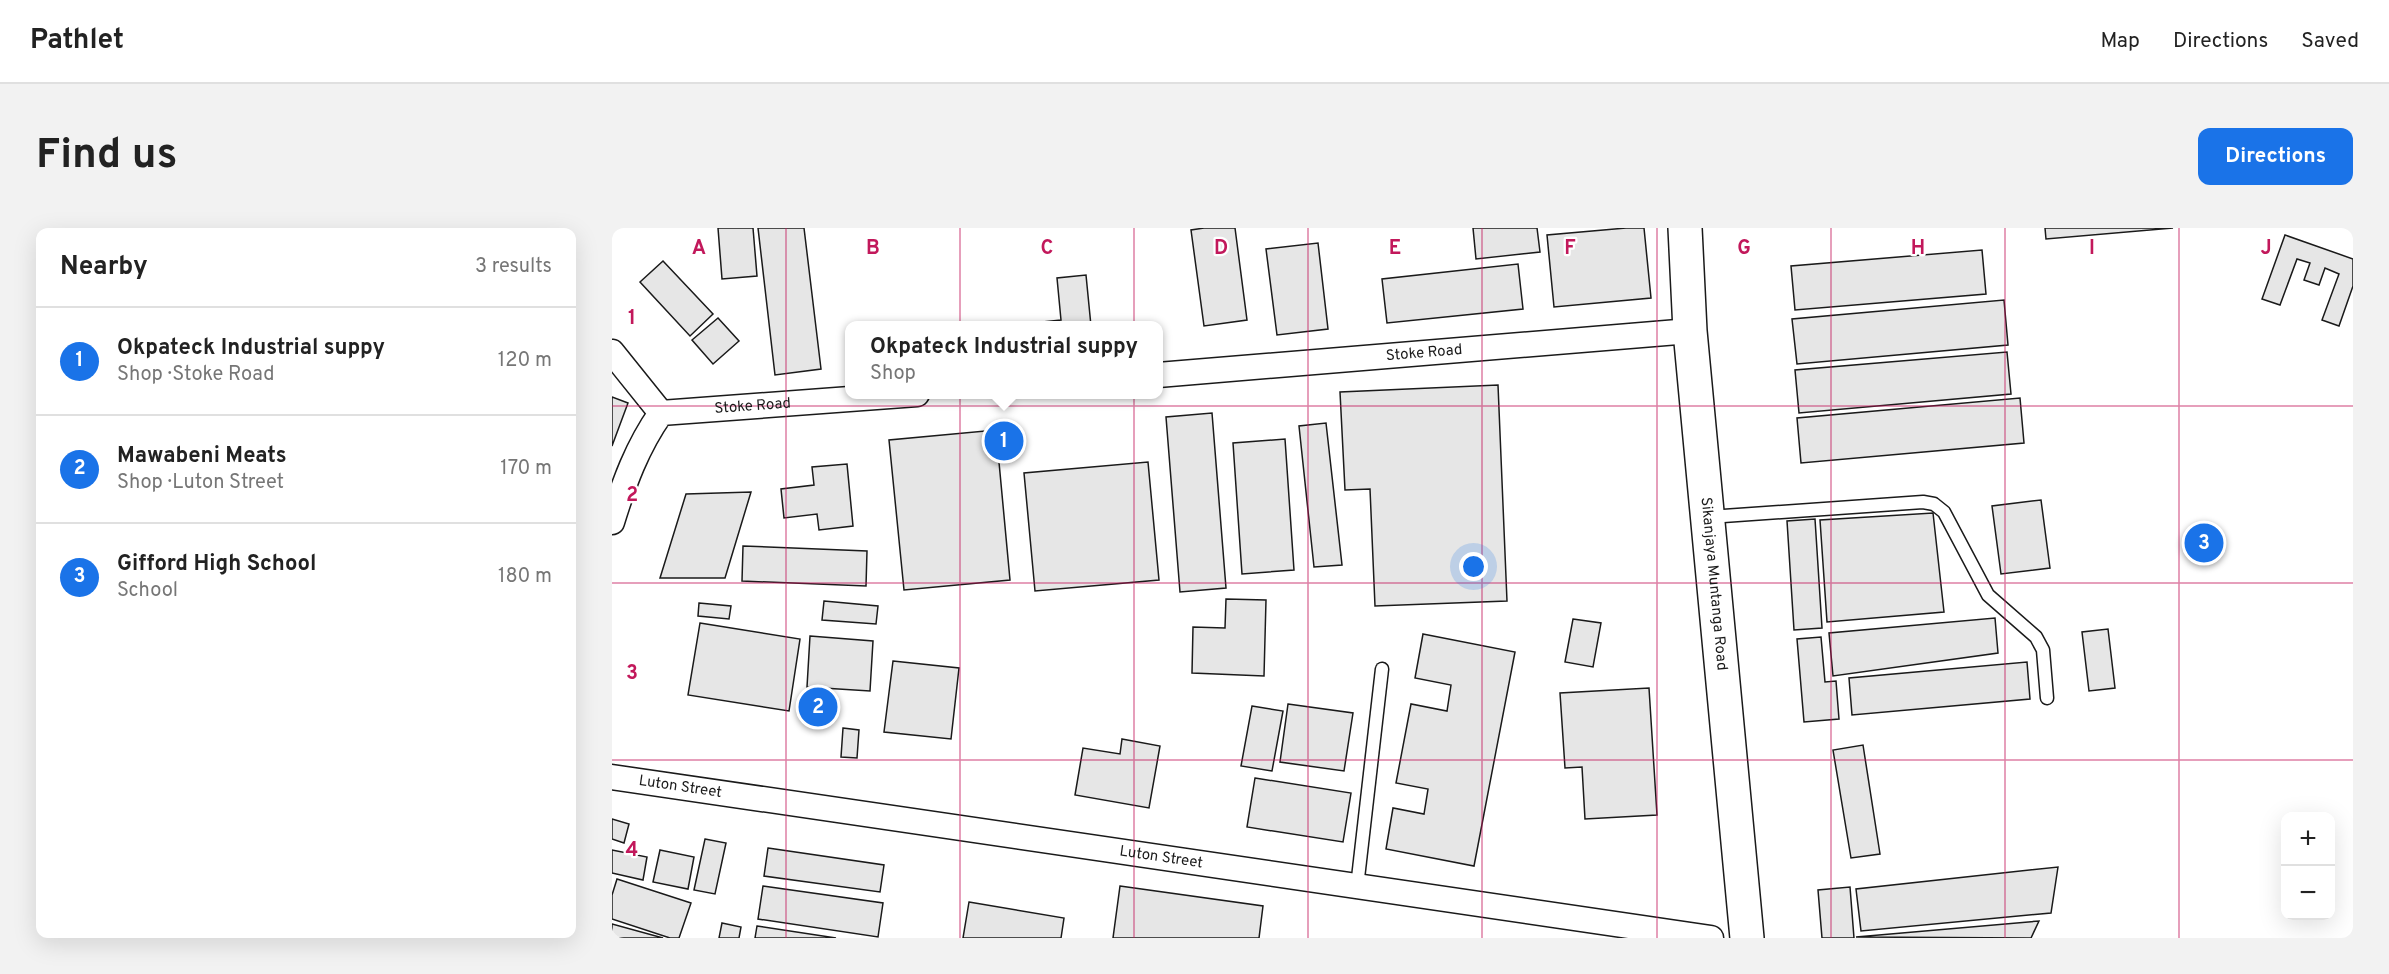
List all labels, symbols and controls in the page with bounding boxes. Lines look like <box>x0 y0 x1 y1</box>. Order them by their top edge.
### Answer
text: Pathlet <box>30 23 124 59</box>
text: Map <box>2100 28 2140 55</box>
text: Directions <box>2173 28 2268 55</box>
text: Saved <box>2301 28 2359 55</box>
button: Directions <box>2198 128 2353 185</box>
text: Find us <box>36 130 177 183</box>
text: A <box>692 236 706 262</box>
text: B <box>866 236 880 262</box>
text: C <box>1041 236 1053 262</box>
text: D <box>1214 236 1228 262</box>
text: E <box>1389 236 1401 262</box>
text: F <box>1564 236 1576 262</box>
text: G <box>1737 236 1751 262</box>
text: H <box>1911 236 1925 262</box>
text: I <box>2089 236 2095 262</box>
text: J <box>2260 236 2272 262</box>
text: Nearby <box>60 251 148 284</box>
text: 3 results <box>475 254 552 280</box>
text: 1 <box>628 306 636 332</box>
popup <box>845 321 1163 399</box>
text: Okpateck Industrial suppy <box>870 334 1138 361</box>
text: Okpateck Industrial suppy <box>117 335 385 362</box>
street label: Stoke Road <box>1385 340 1463 366</box>
text: 1 <box>76 348 84 374</box>
text: 120 m <box>498 348 552 374</box>
text: Shop <box>870 361 916 387</box>
text: Shop · Stoke Road <box>117 362 274 388</box>
street label: Stoke Road <box>714 394 792 419</box>
pin: 1 <box>984 418 1024 464</box>
text: Mawabeni Meats <box>117 443 287 470</box>
text: 2 <box>73 456 86 482</box>
text: 170 m <box>500 456 552 482</box>
text: Shop · Luton Street <box>117 470 284 496</box>
text: 2 <box>626 483 638 509</box>
street label: Sikanjaya Muntanga Road <box>1696 496 1731 671</box>
pin: 3 <box>2184 520 2224 566</box>
text: Gifford High School <box>117 551 316 578</box>
your location <box>1459 552 1488 581</box>
text: 3 <box>74 564 86 590</box>
text: 180 m <box>498 564 552 590</box>
text: School <box>117 578 178 604</box>
text: 3 <box>626 661 638 687</box>
pin: 2 <box>798 684 838 730</box>
street label: Luton Street <box>637 772 723 802</box>
map controls <box>2281 812 2335 920</box>
button: + <box>2281 812 2335 866</box>
text: 4 <box>626 838 638 864</box>
street label: Luton Street <box>1118 842 1204 873</box>
button: − <box>2281 866 2335 920</box>

